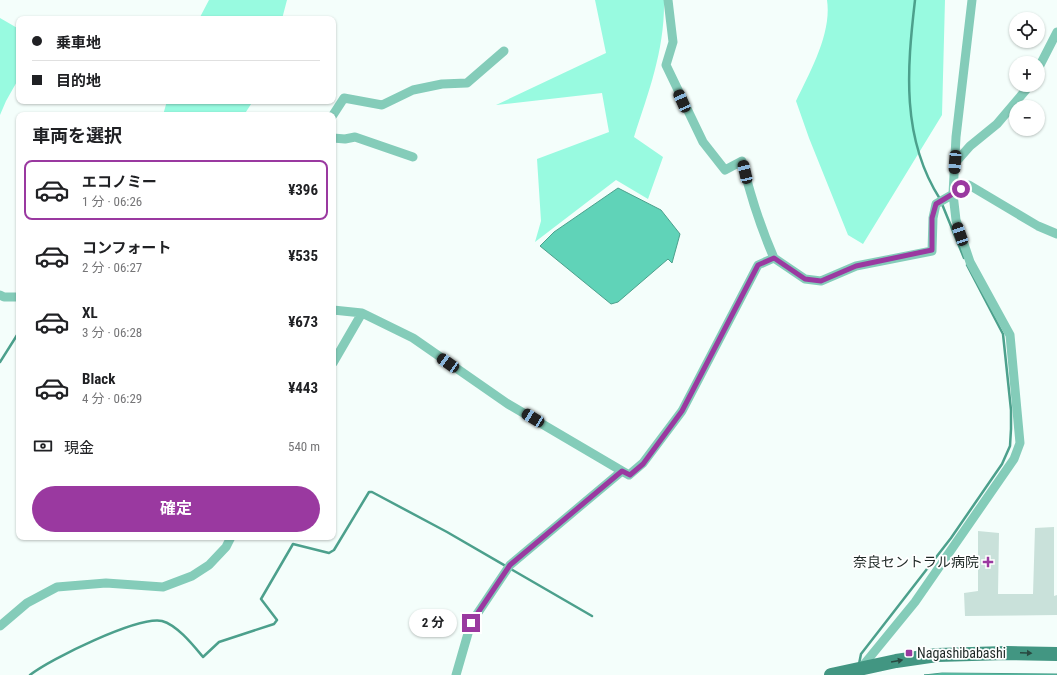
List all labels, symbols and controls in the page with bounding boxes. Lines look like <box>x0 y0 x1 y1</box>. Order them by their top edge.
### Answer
map controls <box>1009 12 1045 136</box>
button: locate <box>1009 12 1045 48</box>
text: 乗車地 <box>56 34 101 52</box>
button: + <box>1009 56 1045 92</box>
text: 目的地 <box>56 72 101 90</box>
car <box>672 88 692 114</box>
button: − <box>1009 100 1045 136</box>
text: 車両を選択 <box>32 125 122 146</box>
car <box>948 150 962 174</box>
car <box>736 159 754 185</box>
icon: car <box>34 172 70 208</box>
text: エコノミー <box>82 173 157 191</box>
route start <box>952 180 970 198</box>
text: ¥396 <box>288 181 318 199</box>
text: 1 分 · 06:26 <box>82 194 142 209</box>
car <box>950 221 970 247</box>
icon: car <box>34 238 70 274</box>
text: コンフォート <box>82 239 172 257</box>
text: ¥535 <box>288 247 318 265</box>
text: 2 分 · 06:27 <box>82 260 142 275</box>
icon: car <box>34 304 70 340</box>
text: XL <box>82 304 98 322</box>
text: ¥673 <box>288 313 318 331</box>
text: 3 分 · 06:28 <box>82 325 142 340</box>
car <box>435 351 461 375</box>
icon: car <box>34 370 70 406</box>
text: Black <box>82 370 115 388</box>
text: ¥443 <box>288 379 318 397</box>
text: 4 分 · 06:29 <box>82 391 142 406</box>
car <box>520 407 546 429</box>
icon: cash <box>32 435 54 457</box>
text: 現金 <box>64 439 94 457</box>
text: 540 m <box>288 439 320 454</box>
button: 確定 <box>32 486 320 532</box>
place label: 奈良セントラル病院 <box>853 554 979 570</box>
marker: 奈良セントラル病院 <box>982 556 994 568</box>
callout: 2 分 <box>409 609 457 637</box>
route end <box>462 614 480 632</box>
text: 2 分 <box>422 615 444 630</box>
place label: Nagashibabashi <box>917 645 1006 661</box>
marker: Nagashibabashi <box>904 648 914 658</box>
one-way arrow <box>1020 650 1032 657</box>
one-way arrow <box>890 658 903 664</box>

